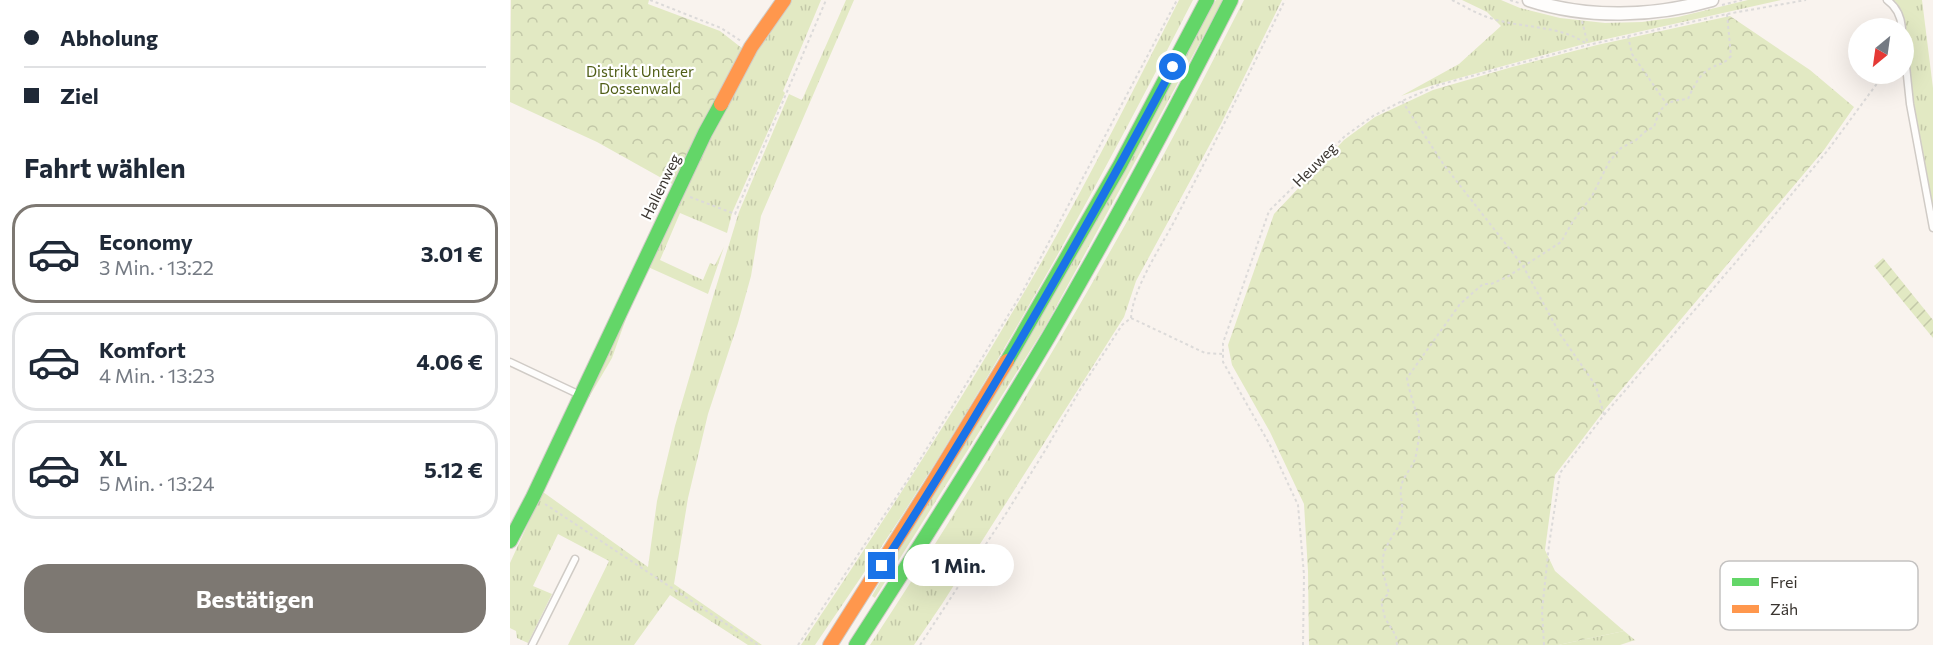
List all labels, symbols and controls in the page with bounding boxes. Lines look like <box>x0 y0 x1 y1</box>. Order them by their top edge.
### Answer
north arrow <box>1848 18 1914 84</box>
map controls <box>1848 18 1914 84</box>
text: Abholung <box>60 24 158 51</box>
route start <box>1159 53 1186 80</box>
park label: Distrikt Unterer Dossenwald <box>586 62 694 97</box>
text: Ziel <box>60 82 99 109</box>
street label: Heuweg <box>1288 138 1340 190</box>
text: Fahrt wählen <box>24 151 186 184</box>
street label: Hallenweg <box>636 151 684 222</box>
icon: car <box>27 227 81 281</box>
text: Economy <box>99 228 193 255</box>
text: 3.01 € <box>421 240 483 267</box>
text: 3 Min. · 13:22 <box>99 255 214 279</box>
icon: car <box>27 335 81 389</box>
text: Komfort <box>99 336 186 363</box>
text: 4.06 € <box>416 348 483 375</box>
text: 4 Min. · 13:23 <box>99 363 215 387</box>
icon: car <box>27 443 81 497</box>
text: XL <box>99 444 127 471</box>
text: 5.12 € <box>424 456 483 483</box>
text: 5 Min. · 13:24 <box>99 471 215 495</box>
callout: 1 Min. <box>903 545 1014 587</box>
route end <box>868 552 895 579</box>
text: 1 Min. <box>931 553 986 577</box>
legend <box>1720 561 1918 630</box>
button: Bestätigen <box>24 564 486 633</box>
text: Frei <box>1770 572 1798 591</box>
text: Zäh <box>1770 599 1798 618</box>

